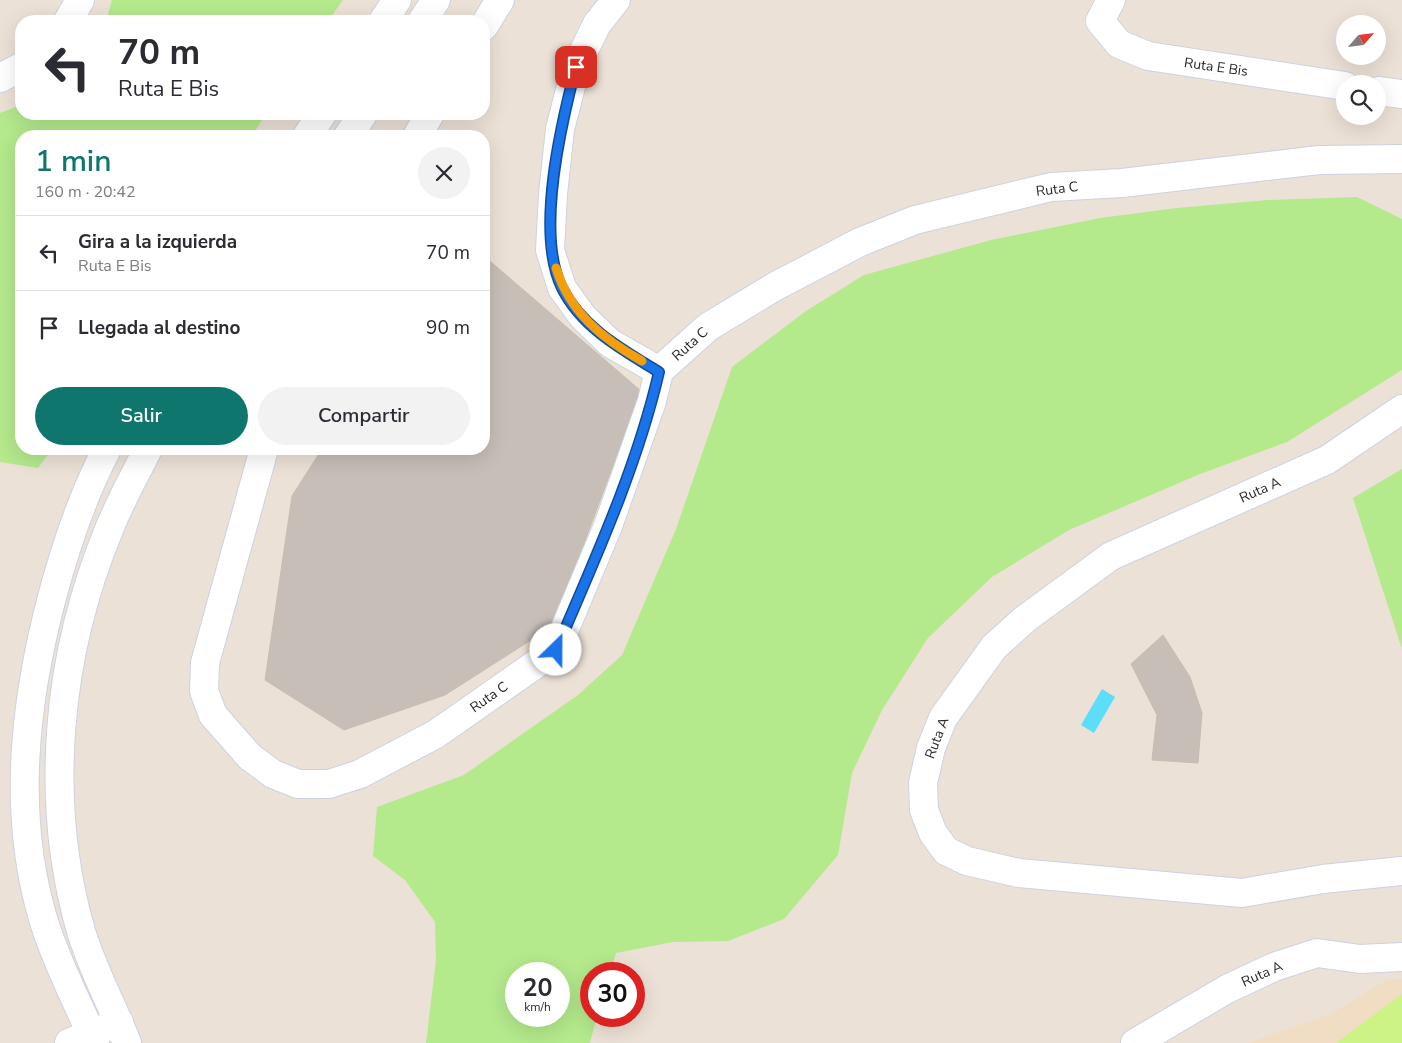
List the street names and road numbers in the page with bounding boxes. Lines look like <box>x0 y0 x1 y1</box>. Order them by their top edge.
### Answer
street label: Ruta E Bis <box>1183 53 1249 81</box>
street label: Ruta C <box>1035 177 1079 201</box>
street label: Ruta C <box>668 323 712 365</box>
street label: Ruta A <box>1236 473 1284 507</box>
street label: Ruta C <box>466 677 512 717</box>
street label: Ruta A <box>920 714 954 762</box>
street label: Ruta A <box>1238 957 1286 991</box>

